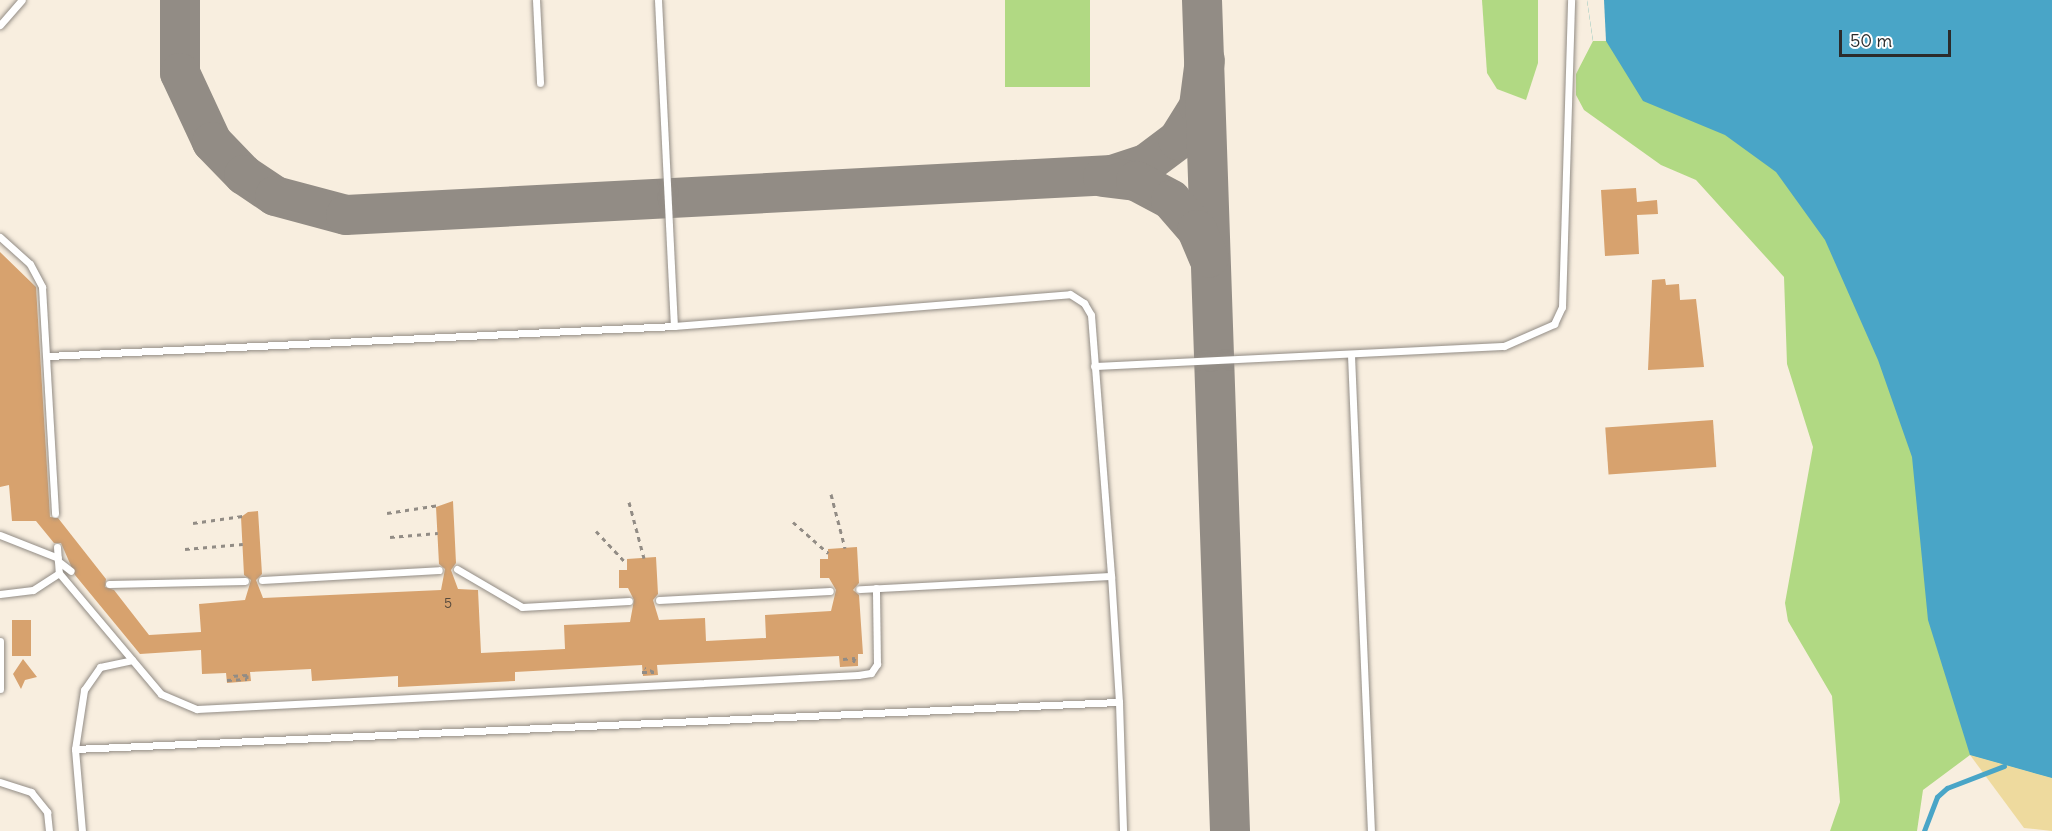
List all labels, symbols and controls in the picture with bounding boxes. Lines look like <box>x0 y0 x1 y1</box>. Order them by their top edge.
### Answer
scale bar <box>1842 18 1954 56</box>
text: 50 m <box>1850 29 1892 52</box>
house number: 5 <box>444 595 452 611</box>

